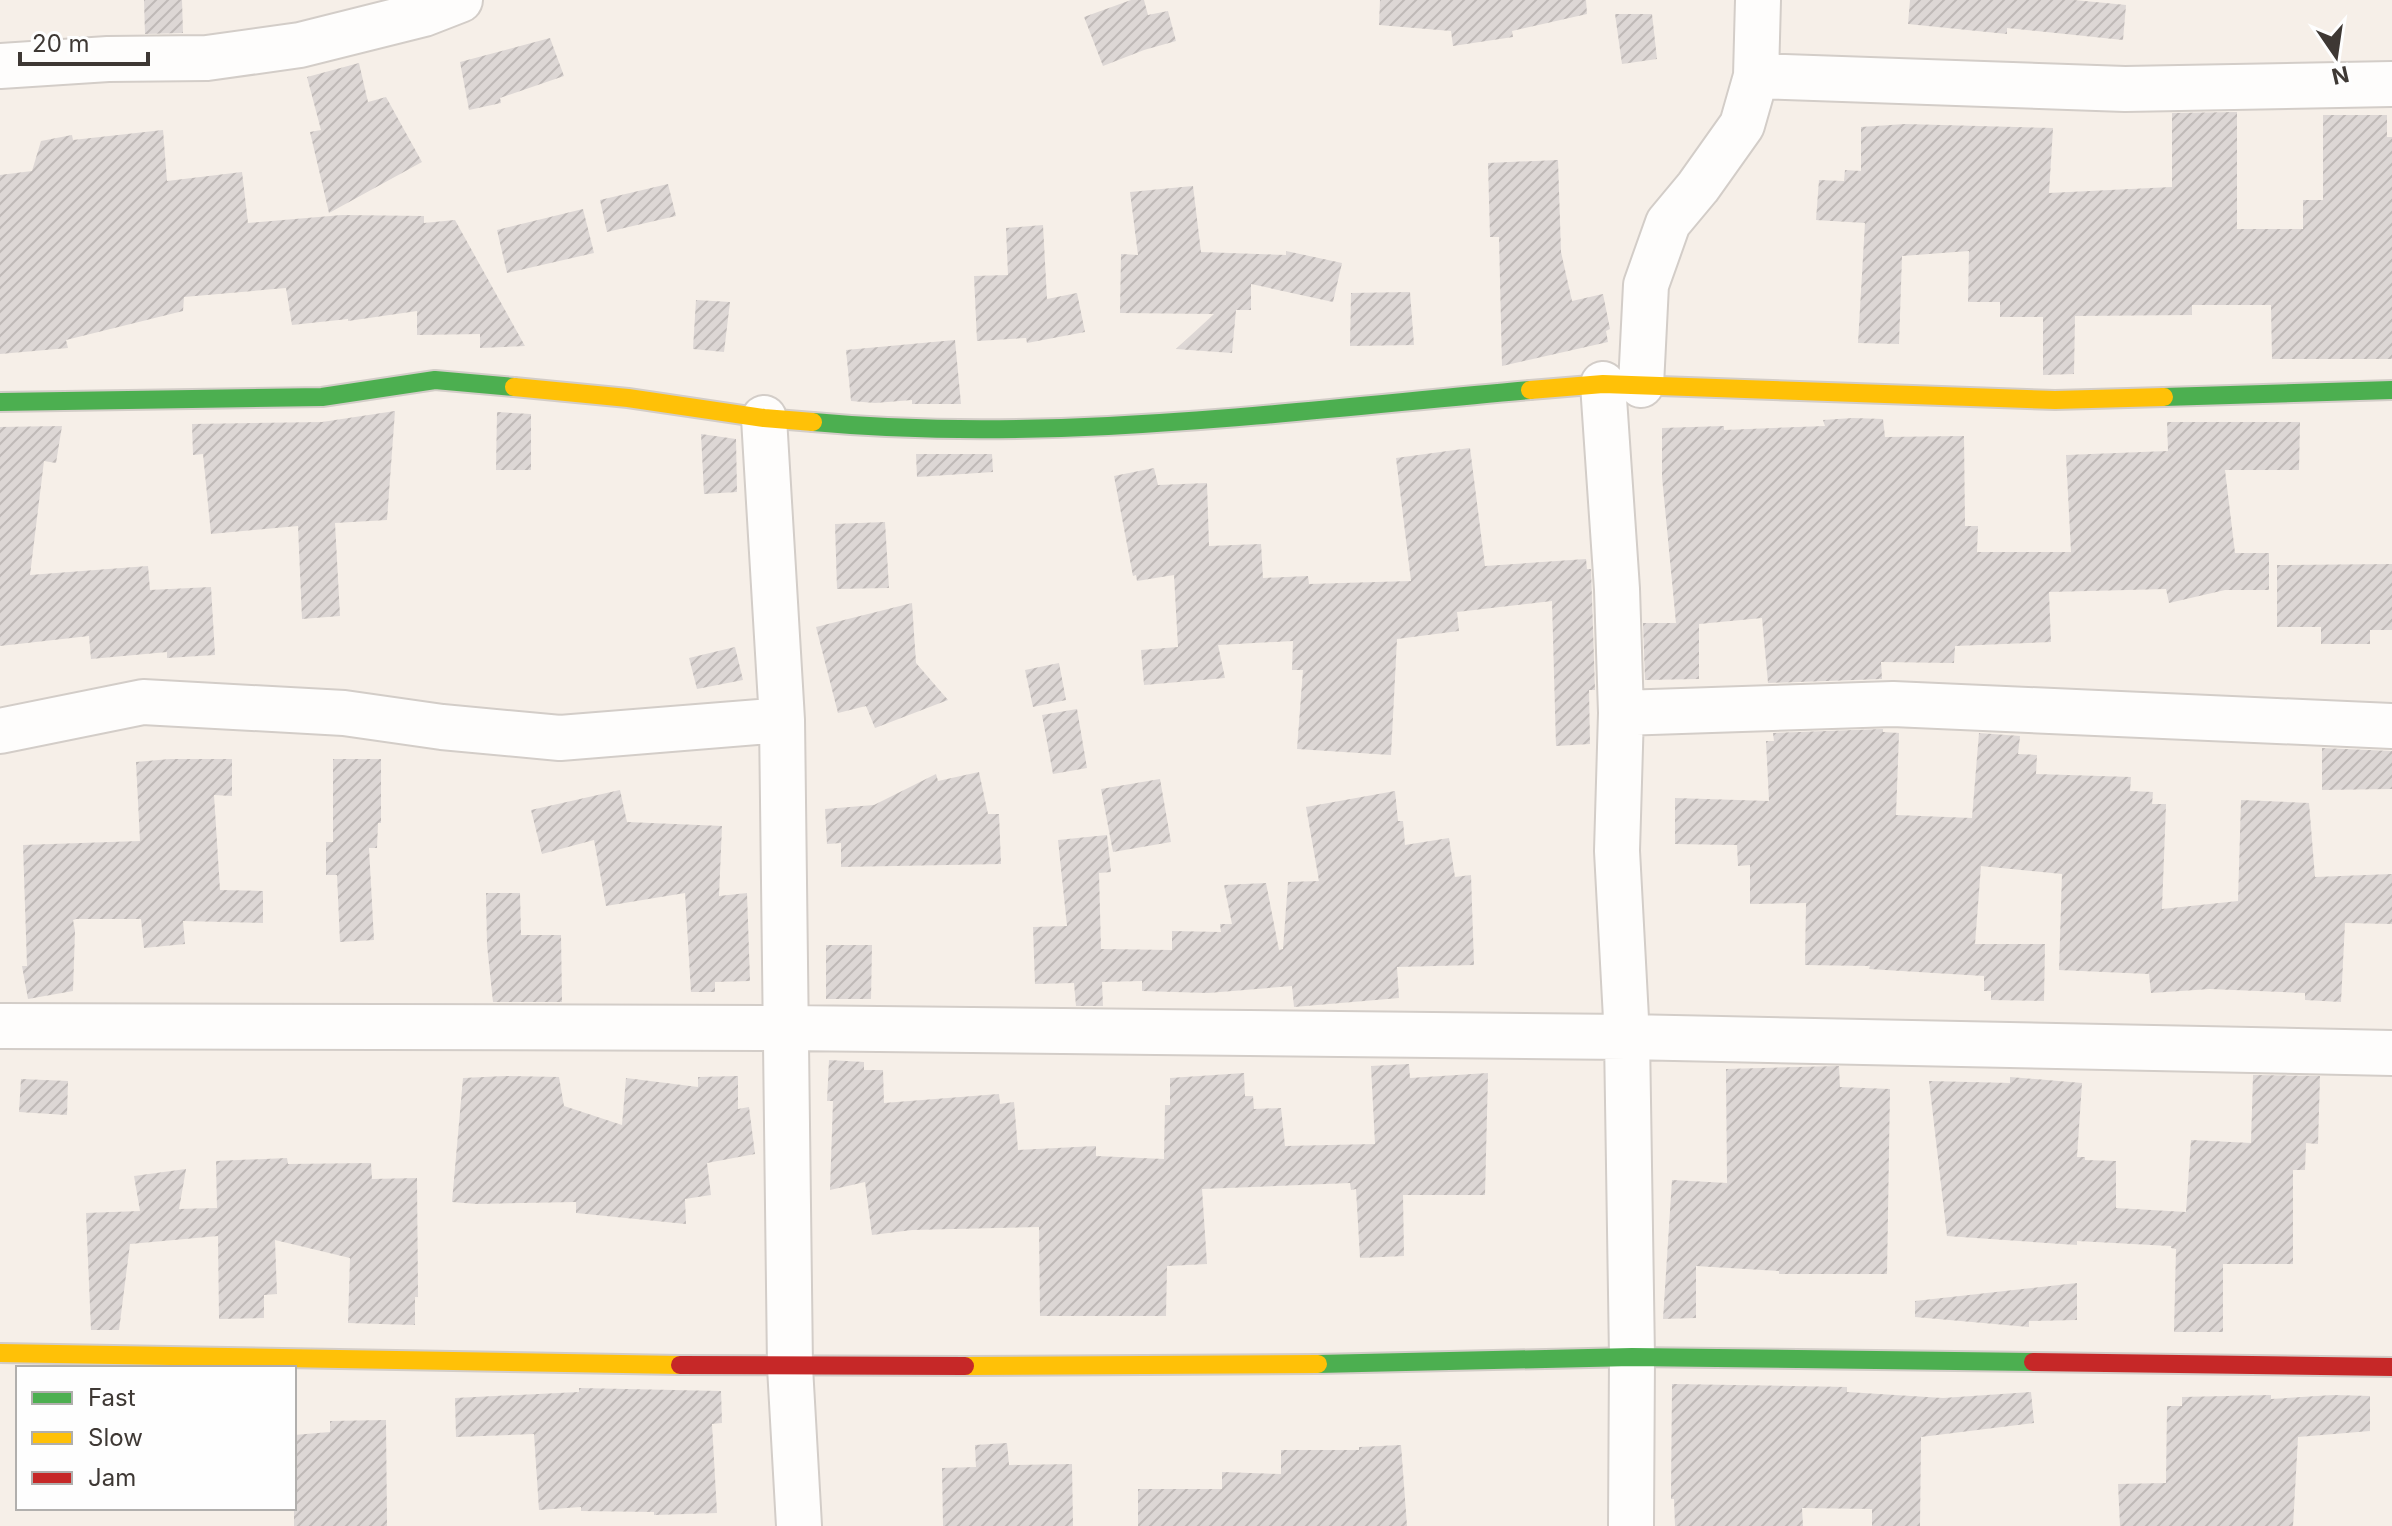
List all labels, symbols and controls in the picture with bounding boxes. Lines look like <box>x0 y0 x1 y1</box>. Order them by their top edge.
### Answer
scale bar <box>20 16 148 66</box>
north arrow <box>2296 16 2376 96</box>
text: 20 m <box>32 29 90 58</box>
text: N <box>2329 61 2352 90</box>
legend <box>16 1366 296 1510</box>
text: Fast <box>88 1383 136 1412</box>
text: Slow <box>88 1423 143 1452</box>
text: Jam <box>88 1463 136 1492</box>

